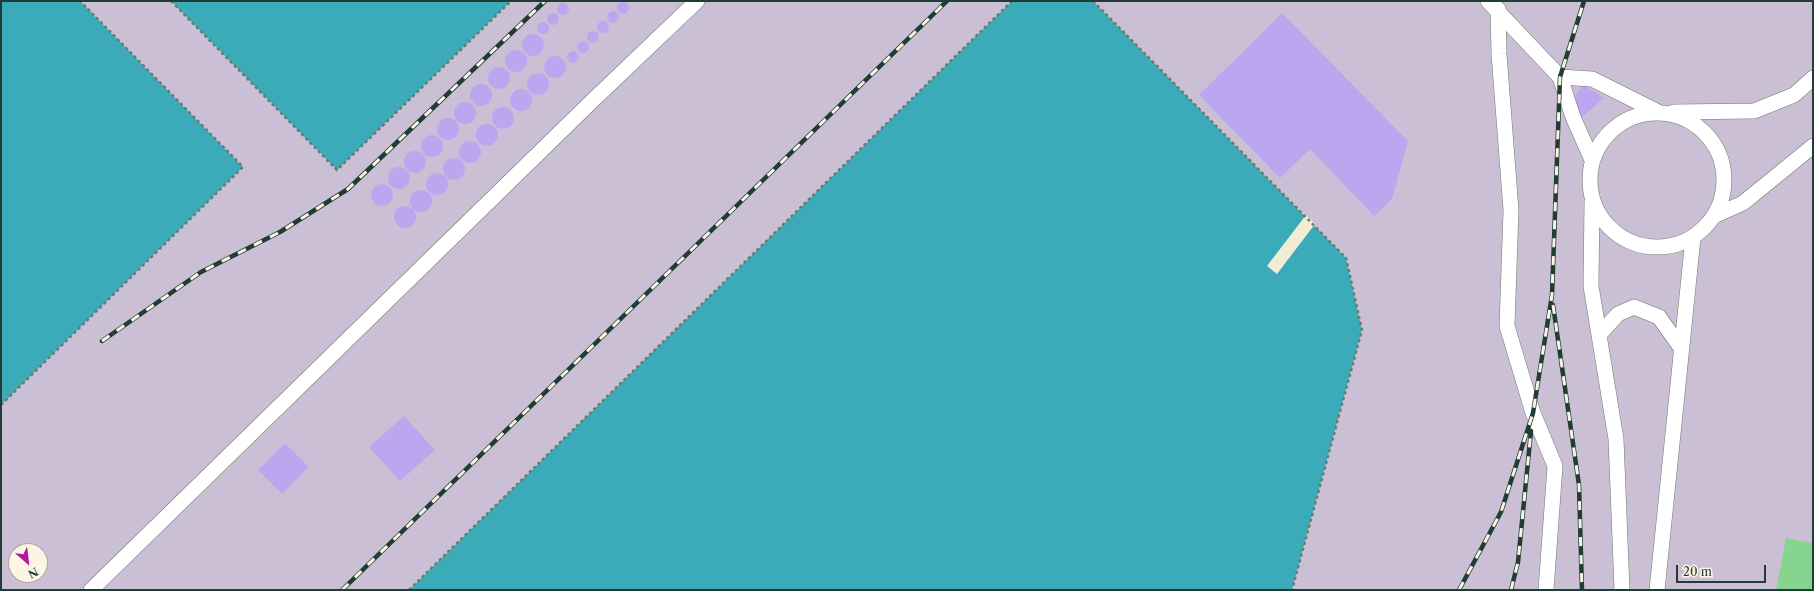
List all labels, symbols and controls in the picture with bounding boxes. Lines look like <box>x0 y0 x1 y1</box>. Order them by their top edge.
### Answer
north arrow <box>8 543 48 583</box>
scale bar <box>1678 557 1768 583</box>
text: N <box>26 564 41 581</box>
text: 20 m <box>1683 564 1712 579</box>

